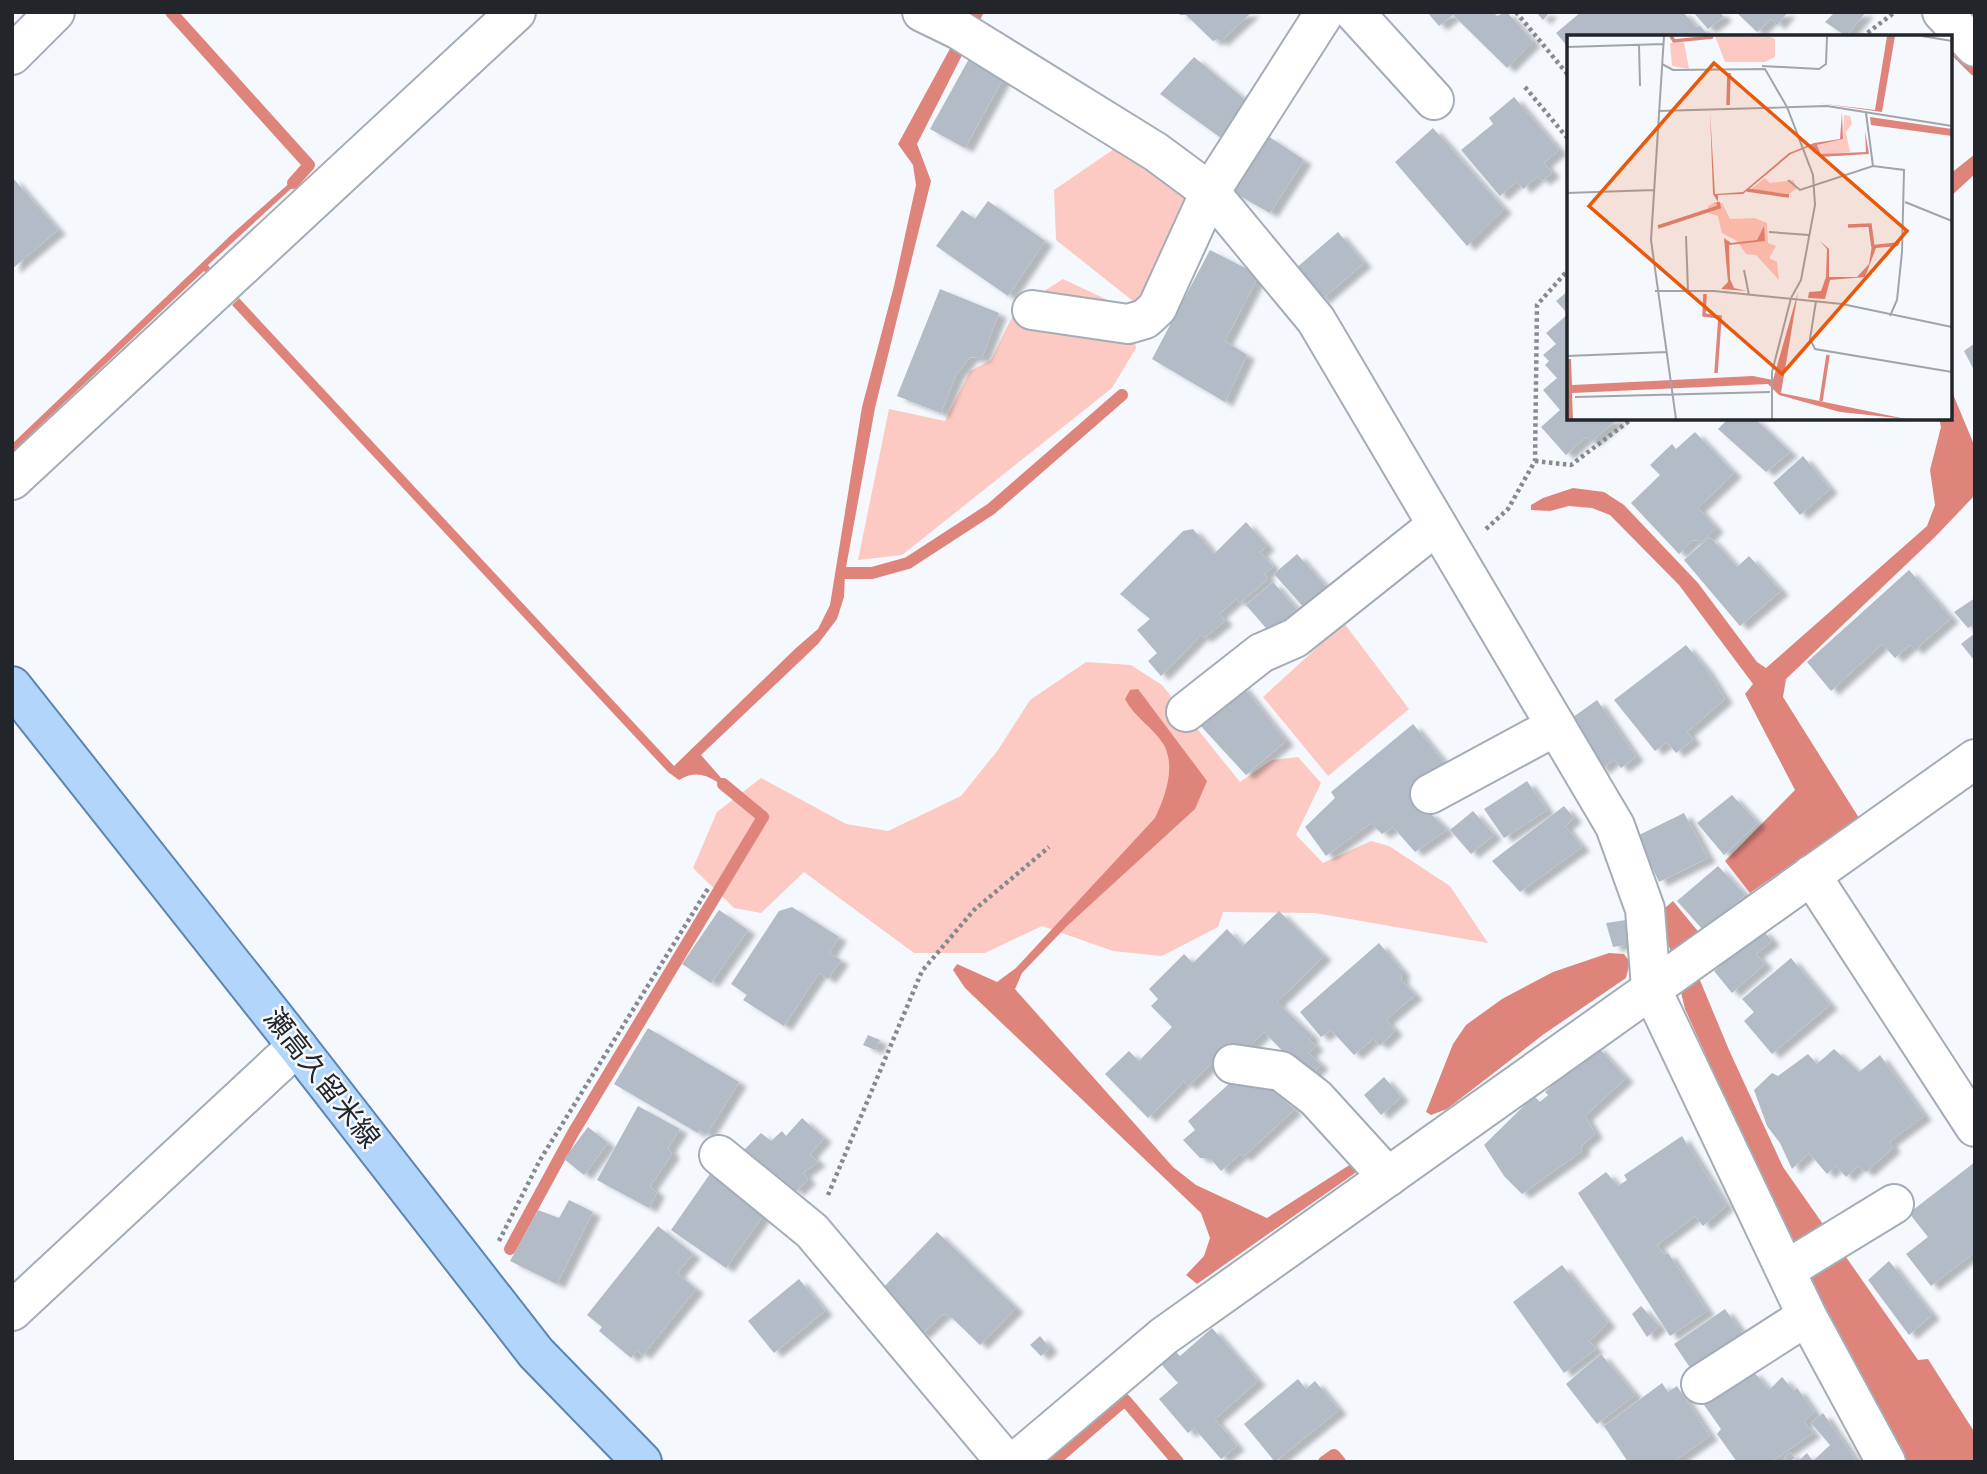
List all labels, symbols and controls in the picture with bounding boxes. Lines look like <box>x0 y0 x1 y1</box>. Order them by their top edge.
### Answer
inset map <box>1567 35 1952 420</box>
street label: 瀬高久留米線 <box>254 999 390 1157</box>

